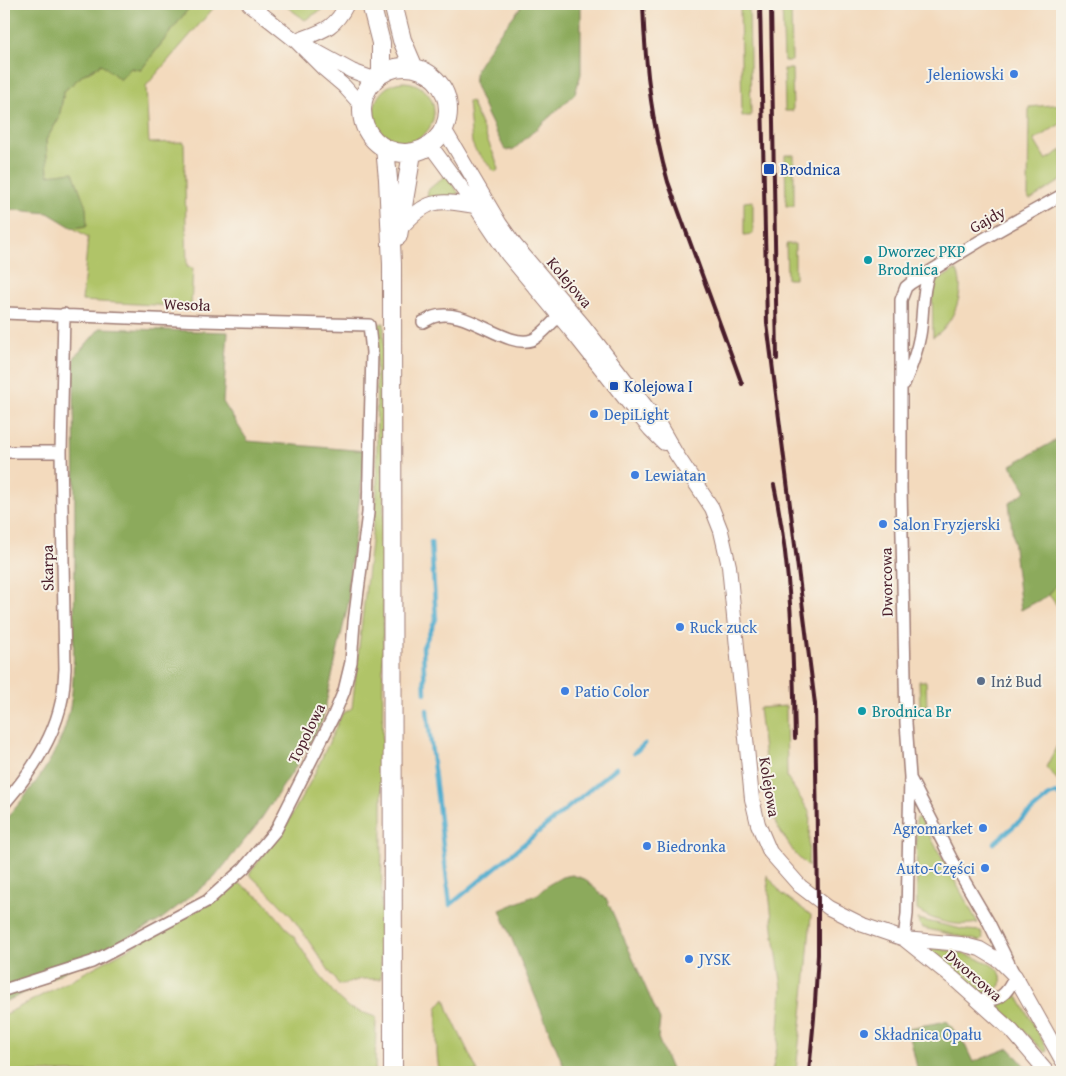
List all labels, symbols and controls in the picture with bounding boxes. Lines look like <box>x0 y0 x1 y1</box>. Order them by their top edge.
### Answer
place label: Jeleniowski <box>926 62 1005 86</box>
marker: Jeleniowski <box>1008 68 1020 80</box>
place label: Brodnica <box>780 157 841 181</box>
marker: Brodnica <box>762 162 776 176</box>
street label: Gajdy <box>965 199 1009 239</box>
place label: Dworzec PKP Brodnica <box>878 239 965 281</box>
street label: Kolejowa <box>541 251 599 313</box>
marker: Dworzec PKP Brodnica <box>862 254 874 266</box>
street label: Wesoła <box>163 291 211 317</box>
place label: Kolejowa I <box>624 374 693 398</box>
marker: Kolejowa I <box>608 380 620 392</box>
place label: DepiLight <box>604 402 670 426</box>
marker: DepiLight <box>588 408 600 420</box>
place label: Lewiatan <box>645 463 706 487</box>
marker: Lewiatan <box>629 469 641 481</box>
place label: Salon Fryzjerski <box>893 512 1001 536</box>
marker: Salon Fryzjerski <box>877 518 889 530</box>
street label: Skarpa <box>35 544 59 591</box>
street label: Dworcowa <box>873 547 899 617</box>
place label: Ruck zuck <box>690 615 758 639</box>
marker: Ruck zuck <box>674 621 686 633</box>
place label: Inż Bud <box>991 669 1042 693</box>
marker: Inż Bud <box>975 675 987 687</box>
place label: Patio Color <box>575 679 650 703</box>
marker: Patio Color <box>559 685 571 697</box>
street label: Topolowa <box>281 698 331 767</box>
place label: Brodnica Br <box>872 699 952 723</box>
marker: Brodnica Br <box>856 705 868 717</box>
street label: Kolejowa <box>753 755 787 819</box>
place label: Agromarket <box>893 816 973 840</box>
marker: Agromarket <box>977 822 989 834</box>
place label: Biedronka <box>657 834 726 858</box>
marker: Biedronka <box>641 840 653 852</box>
place label: Auto-Części <box>896 856 976 880</box>
marker: Auto-Części <box>979 862 991 874</box>
street label: Dworcowa <box>940 943 1008 1007</box>
place label: JYSK <box>697 947 731 971</box>
marker: JYSK <box>683 953 695 965</box>
place label: Składnica Opału <box>874 1022 982 1046</box>
marker: Składnica Opału <box>858 1028 870 1040</box>

